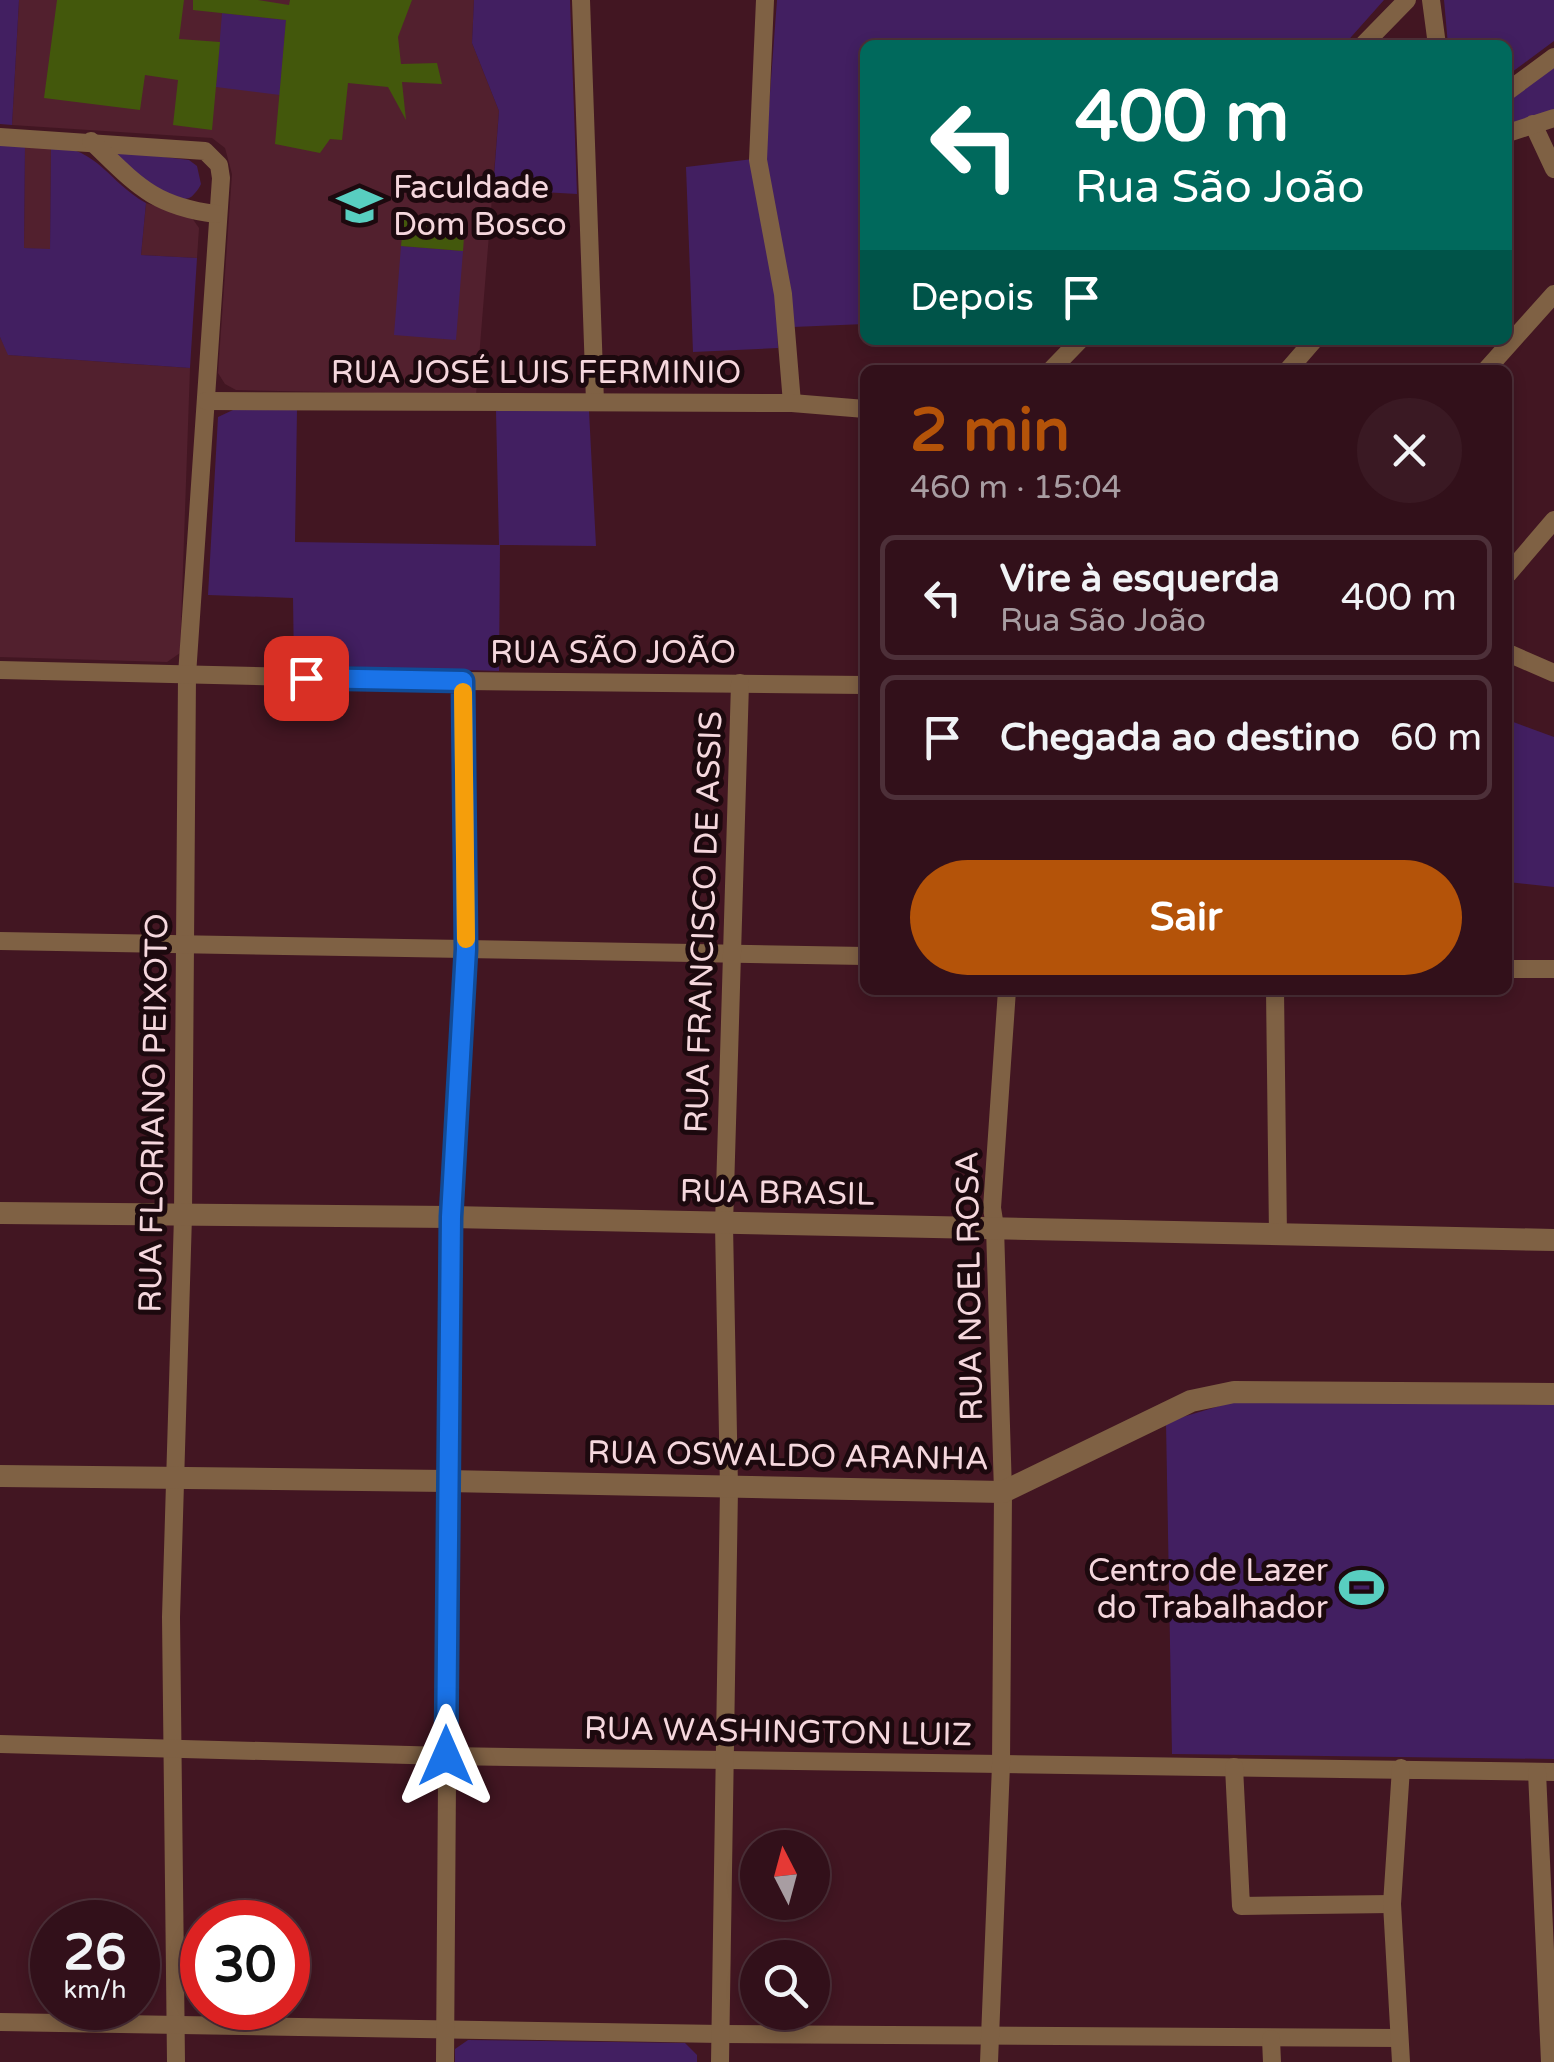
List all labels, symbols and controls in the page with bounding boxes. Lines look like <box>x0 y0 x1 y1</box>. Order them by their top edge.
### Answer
text: 400 m <box>1075 76 1289 160</box>
icon: left <box>910 80 1040 210</box>
text: Rua São João <box>1075 161 1365 215</box>
place label: Faculdade Dom Bosco <box>393 169 567 244</box>
school or university icon: Faculdade Dom Bosco <box>336 181 384 229</box>
icon: arrive <box>1054 270 1109 325</box>
text: Depois <box>910 275 1034 321</box>
street label: RUA JOSÉ LUIS FERMINIO <box>331 354 741 392</box>
text: 2 min <box>910 395 1070 467</box>
button: close <box>1357 398 1462 503</box>
text: 460 m · 15:04 <box>910 469 1122 507</box>
text: Vire à esquerda <box>1000 556 1280 602</box>
icon: left <box>915 570 970 625</box>
text: 400 m <box>1341 575 1457 621</box>
text: Rua São João <box>1000 602 1206 640</box>
street label: RUA SÃO JOÃO <box>490 634 736 672</box>
pin <box>264 636 349 721</box>
icon: arrive <box>279 651 334 706</box>
street label: RUA FRANCISCO DE ASSIS <box>678 710 730 1134</box>
icon: arrive <box>915 710 970 765</box>
text: Chegada ao destino <box>1000 715 1360 761</box>
text: 60 m <box>1390 715 1482 761</box>
button: Sair <box>910 860 1462 975</box>
street label: RUA FLORIANO PEIXOTO <box>132 913 176 1313</box>
street label: RUA NOEL ROSA <box>949 1151 991 1421</box>
street label: RUA BRASIL <box>679 1172 875 1214</box>
street label: RUA OSWALDO ARANHA <box>587 1433 989 1479</box>
place label: Centro de Lazer do Trabalhador <box>1088 1552 1329 1627</box>
sports icon: Centro de Lazer do Trabalhador <box>1337 1564 1385 1612</box>
position arrow <box>394 1704 498 1808</box>
street label: RUA WASHINGTON LUIZ <box>584 1710 972 1754</box>
north arrow <box>740 1830 830 1920</box>
map controls <box>740 1830 830 2030</box>
speed limit sign: 30 <box>180 1900 310 2030</box>
text: 26 <box>64 1923 126 1983</box>
button: search <box>740 1940 830 2030</box>
text: km/h <box>64 1975 126 2005</box>

